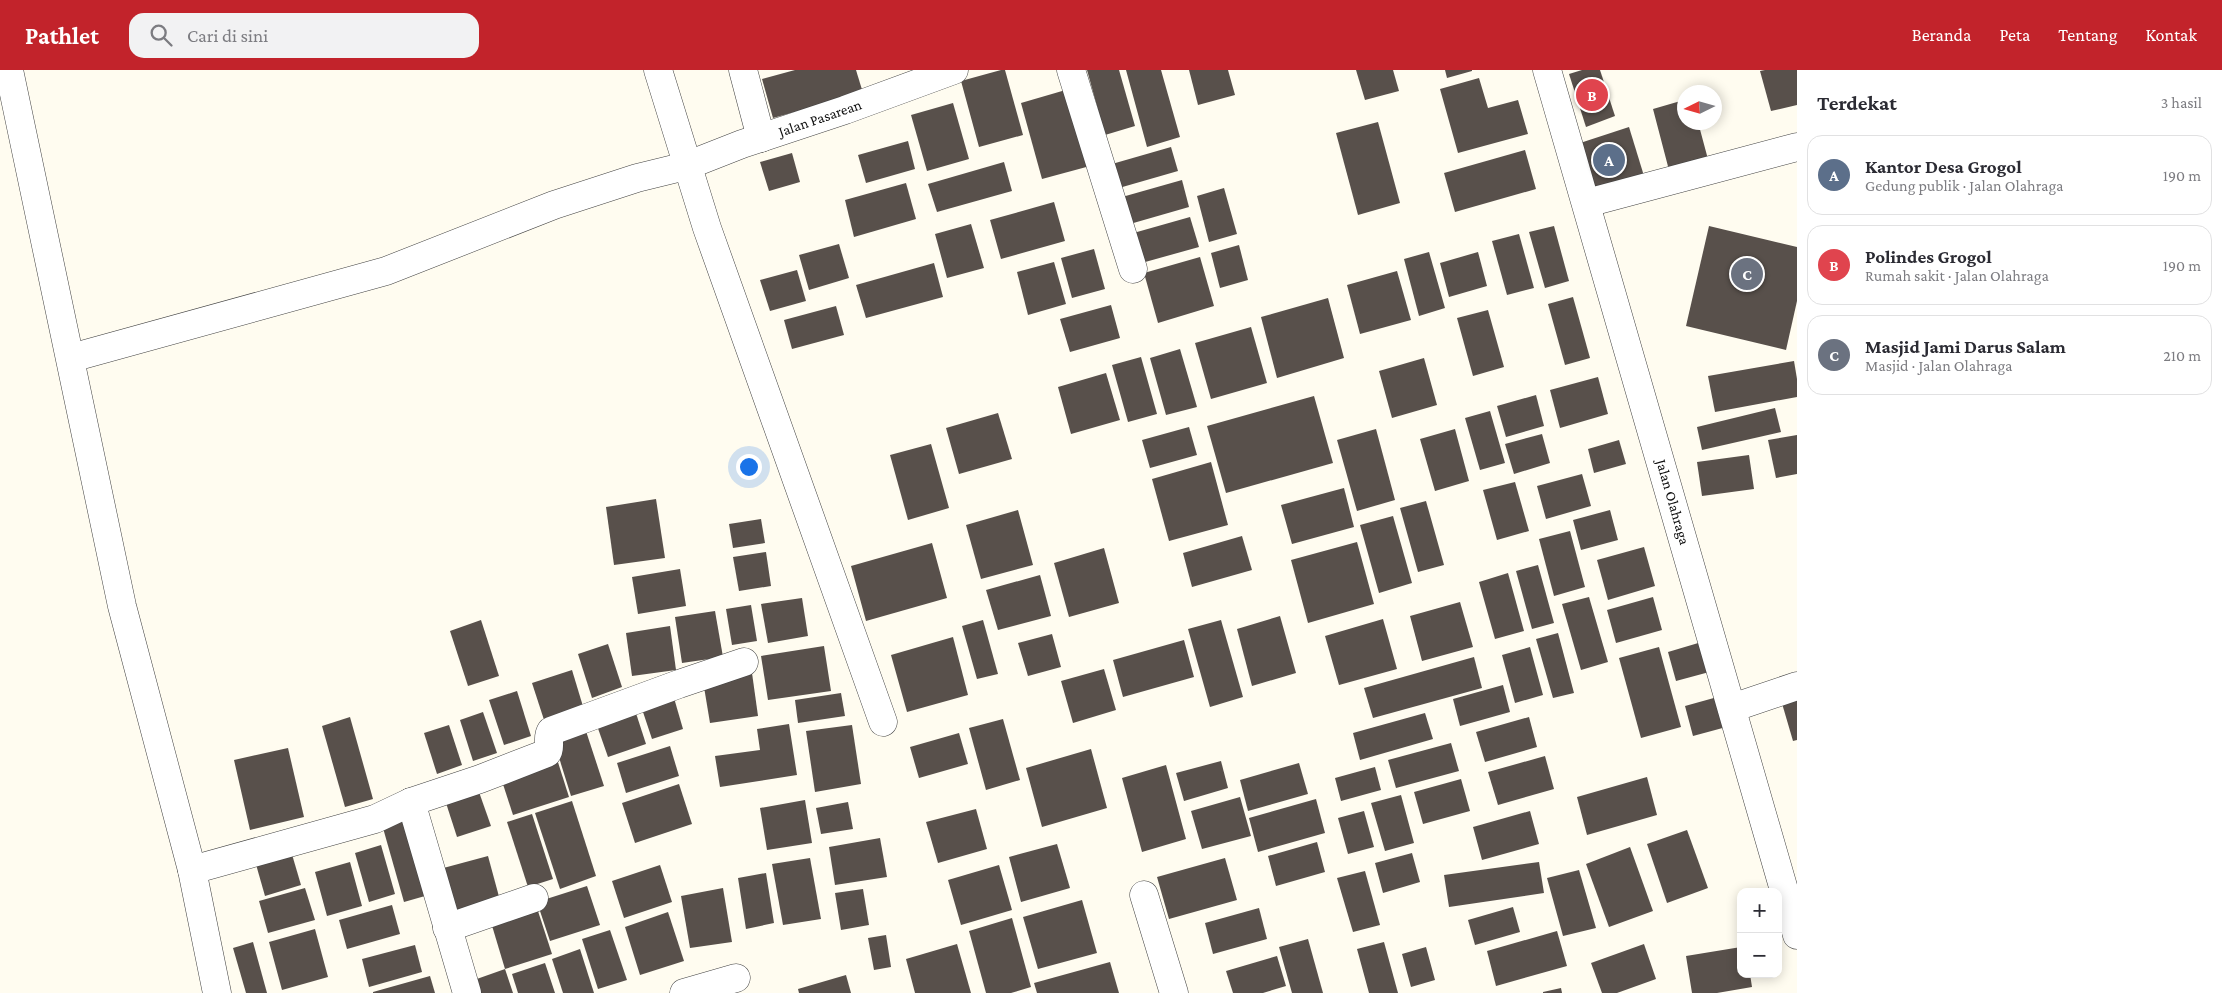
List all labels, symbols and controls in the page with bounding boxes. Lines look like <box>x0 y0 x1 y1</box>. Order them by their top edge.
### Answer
search box <box>129 13 479 58</box>
icon: search <box>147 21 175 49</box>
text: Pathlet <box>25 22 99 49</box>
text: Cari di sini <box>187 25 268 46</box>
text: Beranda <box>1912 25 1971 45</box>
text: Peta <box>1999 25 2030 45</box>
text: Tentang <box>2058 25 2117 45</box>
text: Kontak <box>2145 25 2197 45</box>
pin: B <box>1576 76 1608 114</box>
north arrow <box>1677 85 1722 130</box>
text: Terdekat <box>1817 91 1897 115</box>
text: 3 hasil <box>2161 94 2202 111</box>
street label: Jalan Pasarean <box>774 96 864 141</box>
pin: A <box>1593 141 1625 179</box>
text: Kantor Desa Grogol <box>1865 156 2022 177</box>
text: A <box>1829 167 1839 184</box>
text: 190 m <box>2163 167 2201 184</box>
text: Gedung publik · Jalan Olahraga <box>1865 177 2063 194</box>
text: Polindes Grogol <box>1865 246 1992 267</box>
pin: C <box>1731 255 1763 293</box>
text: B <box>1829 257 1839 274</box>
text: 190 m <box>2163 257 2201 274</box>
text: Rumah sakit · Jalan Olahraga <box>1865 267 2049 284</box>
text: Masjid Jami Darus Salam <box>1865 336 2066 357</box>
text: C <box>1829 347 1839 364</box>
text: 210 m <box>2163 347 2201 364</box>
text: Masjid · Jalan Olahraga <box>1865 357 2012 374</box>
your location <box>736 454 762 480</box>
street label: Jalan Olahraga <box>1652 455 1693 547</box>
map controls <box>1737 888 1782 978</box>
button: + <box>1737 888 1782 933</box>
button: − <box>1737 933 1782 978</box>

